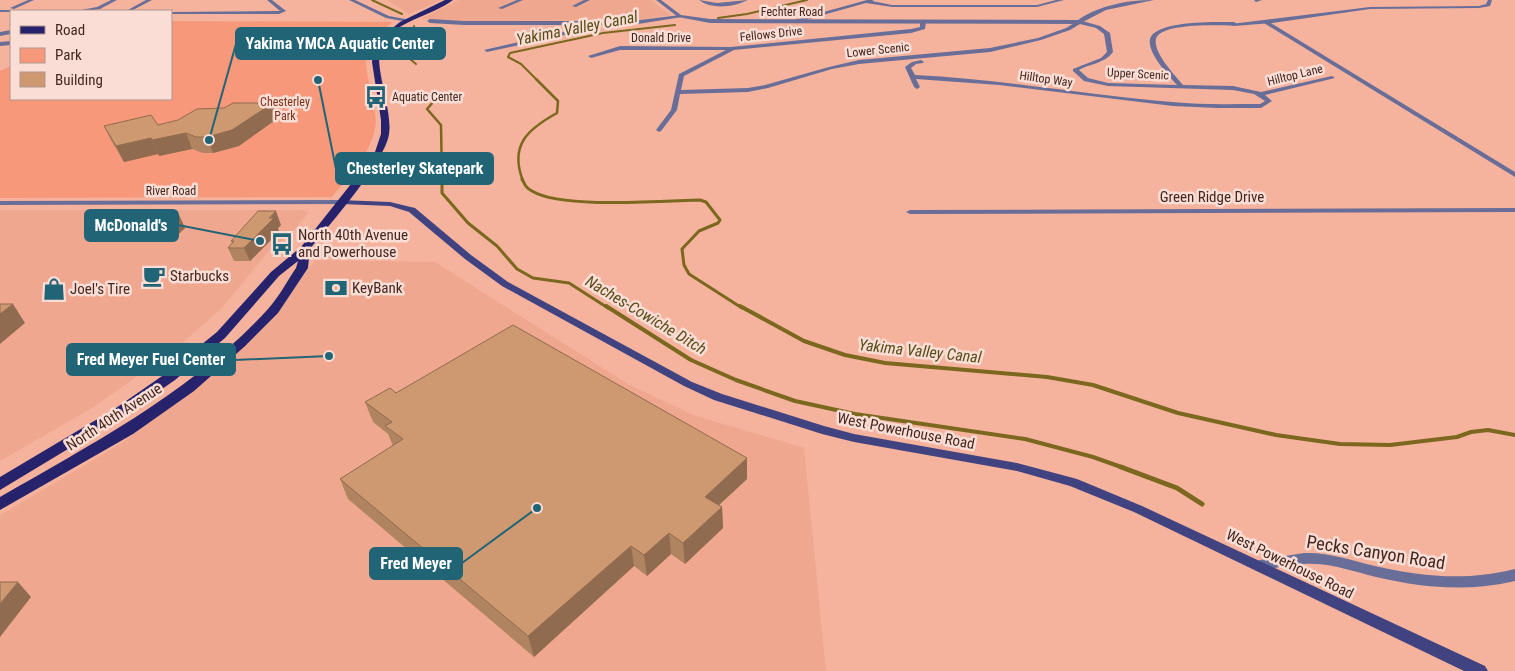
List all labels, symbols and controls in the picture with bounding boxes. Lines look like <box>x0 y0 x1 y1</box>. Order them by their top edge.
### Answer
street label: Fechter Road <box>761 5 823 19</box>
water label: Yakima Valley Canal <box>515 7 640 49</box>
legend <box>10 10 172 100</box>
text: Road <box>55 21 85 39</box>
street label: Fellows Drive <box>739 24 803 44</box>
callout: Yakima YMCA Aquatic Center <box>236 28 445 59</box>
street label: Donald Drive <box>631 31 691 45</box>
text: Yakima YMCA Aquatic Center <box>245 34 435 53</box>
street label: Lower Scenic <box>846 40 911 60</box>
text: Park <box>55 46 82 64</box>
street label: Hilltop Lane <box>1266 61 1325 89</box>
street label: Upper Scenic <box>1107 65 1170 83</box>
street label: Hilltop Way <box>1019 68 1073 90</box>
text: Building <box>55 71 103 89</box>
bus stop icon: Aquatic Center <box>363 84 389 110</box>
place label: Aquatic Center <box>392 90 462 104</box>
park label: Chesterley Park <box>260 95 310 123</box>
callout: Chesterley Skatepark <box>336 153 493 184</box>
text: Chesterley Skatepark <box>347 159 484 178</box>
street label: River Road <box>146 184 196 198</box>
street label: Green Ridge Drive <box>1160 188 1264 206</box>
callout: McDonald's <box>85 210 178 241</box>
text: McDonald's <box>95 216 168 235</box>
place label: North 40th Avenue and Powerhouse <box>298 226 408 261</box>
bus stop icon: North 40th Avenue and Powerhouse <box>269 231 295 257</box>
cafe icon: Starbucks <box>141 263 167 289</box>
place label: Starbucks <box>170 267 229 285</box>
water label: Naches-Cowiche Ditch <box>582 271 710 359</box>
bank icon: KeyBank <box>323 275 349 301</box>
shop icon: Joel's Tire <box>41 276 67 302</box>
place label: KeyBank <box>352 279 403 297</box>
place label: Joel's Tire <box>70 280 130 298</box>
water label: Yakima Valley Canal <box>858 335 983 367</box>
callout: Fred Meyer Fuel Center <box>67 344 235 375</box>
text: Fred Meyer Fuel Center <box>77 350 225 369</box>
street label: North 40th Avenue <box>63 379 165 455</box>
street label: West Powerhouse Road <box>836 409 976 453</box>
street label: West Powerhouse Road <box>1223 525 1357 603</box>
street label: Pecks Canyon Road <box>1305 531 1447 573</box>
callout: Fred Meyer <box>370 548 462 579</box>
text: Fred Meyer <box>380 554 452 573</box>

